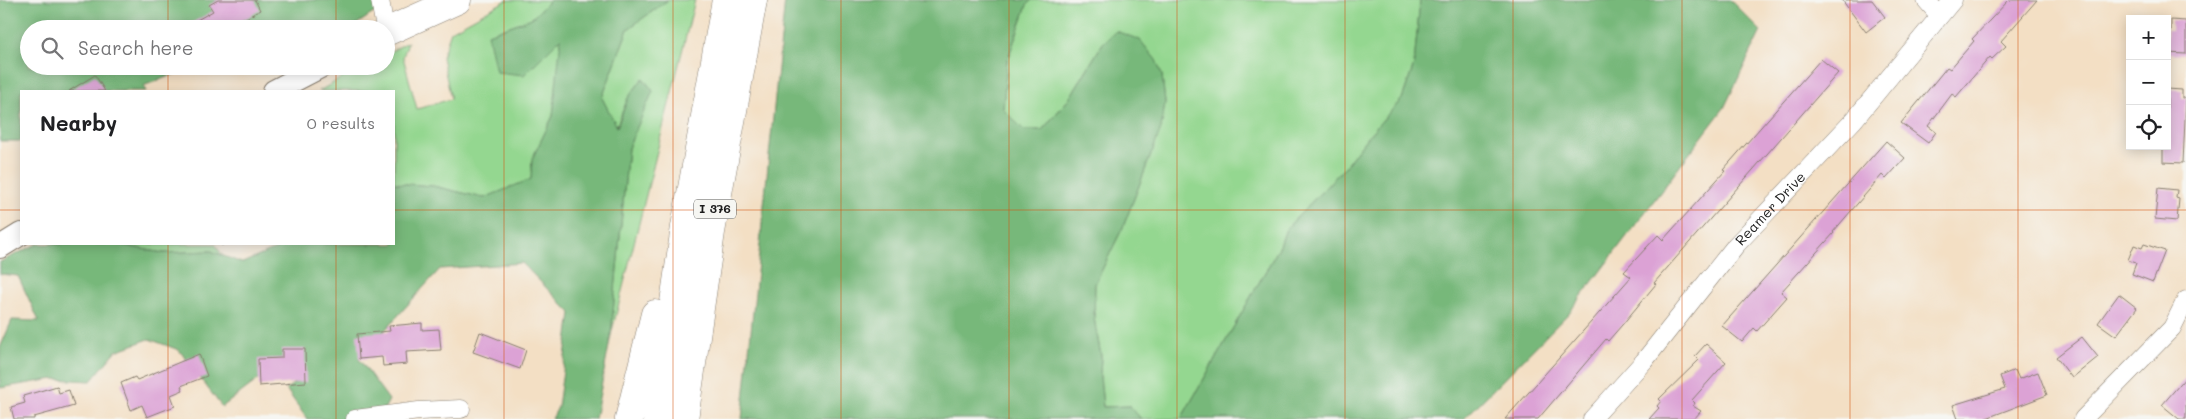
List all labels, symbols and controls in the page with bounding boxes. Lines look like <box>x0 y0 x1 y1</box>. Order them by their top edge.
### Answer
map controls <box>2126 15 2171 150</box>
button: + <box>2126 15 2171 60</box>
search box <box>20 20 395 75</box>
icon: search <box>38 34 66 62</box>
text: Search here <box>78 35 194 60</box>
button: − <box>2126 60 2171 105</box>
button: locate <box>2126 105 2171 150</box>
text: Nearby <box>40 109 117 136</box>
text: 0 results <box>307 112 375 133</box>
street label: Reamer Drive <box>1731 167 1809 249</box>
road number: I 376 <box>694 200 736 218</box>

